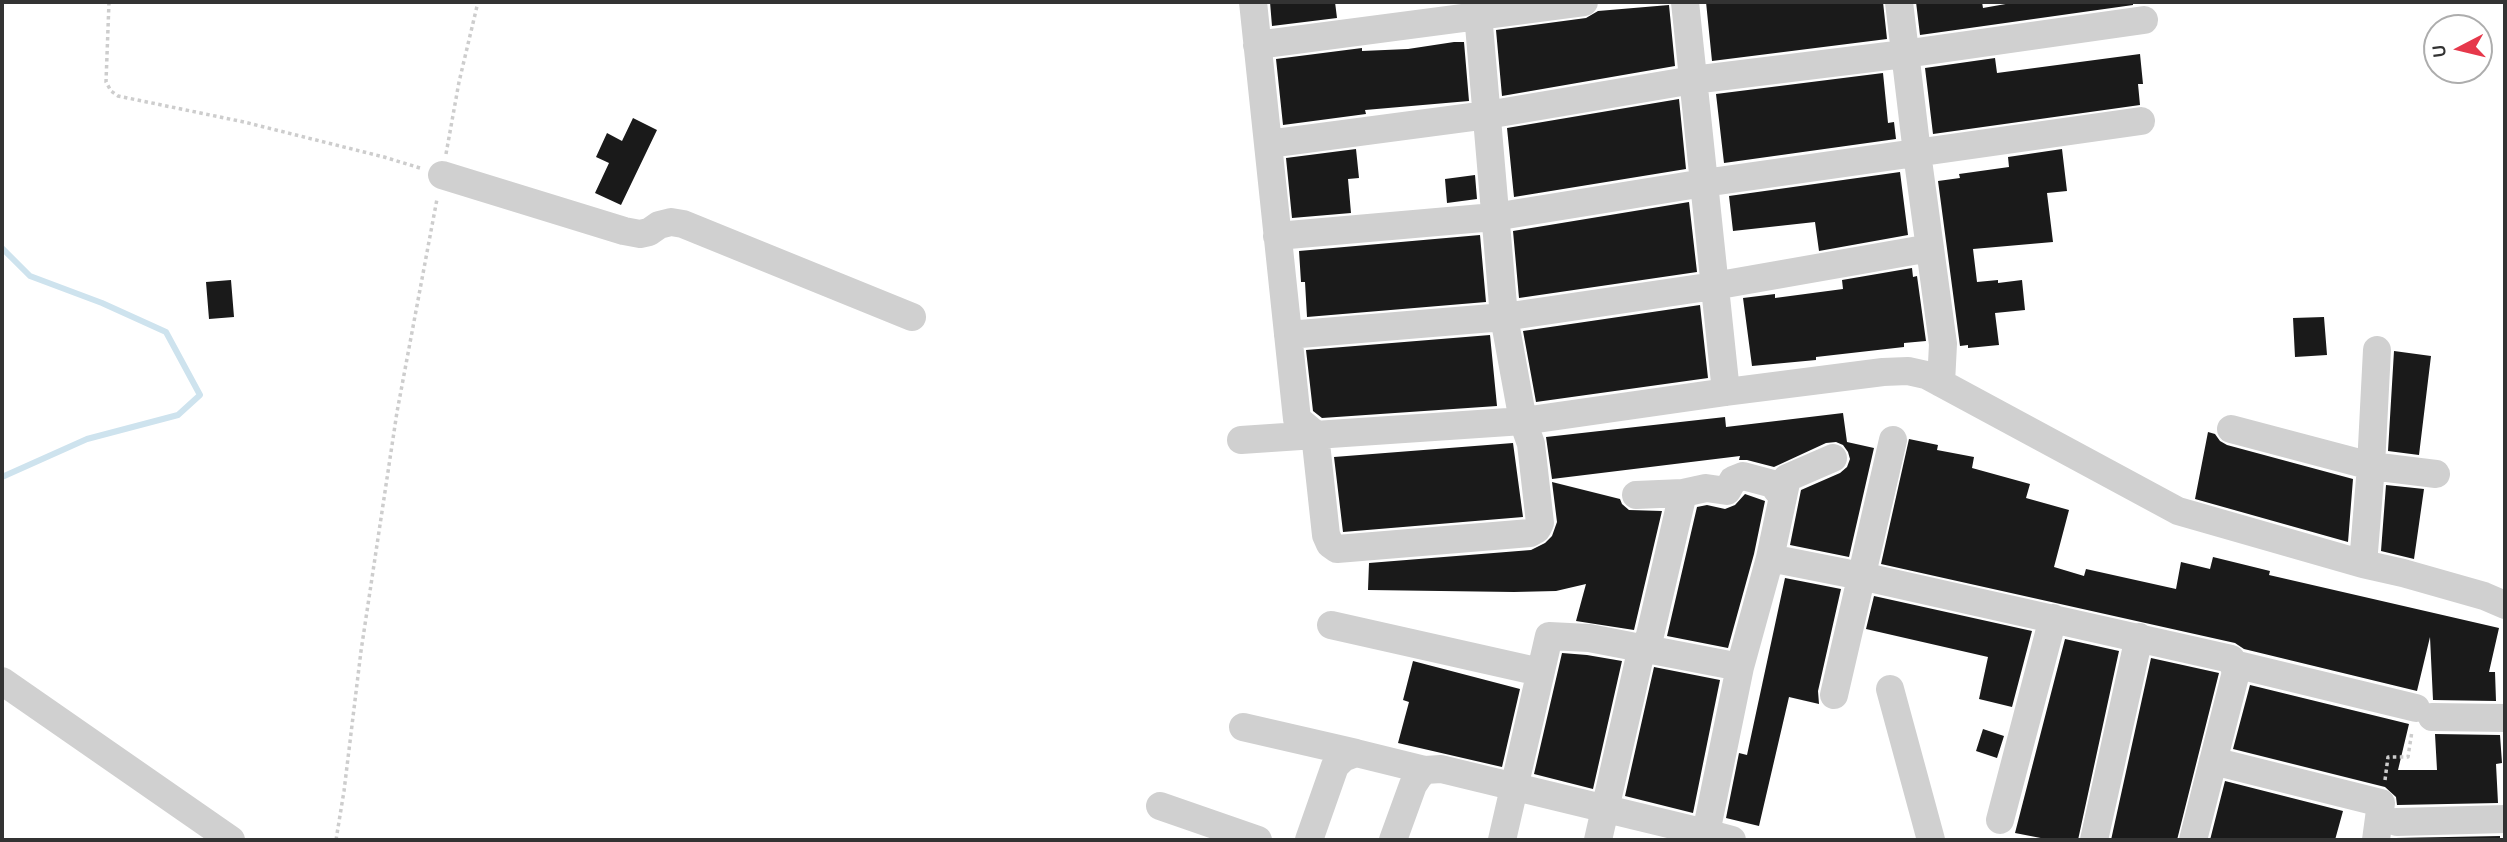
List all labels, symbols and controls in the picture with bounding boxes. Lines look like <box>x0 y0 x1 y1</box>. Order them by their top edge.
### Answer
north arrow <box>2423 14 2493 84</box>
text: U <box>2427 43 2451 59</box>

